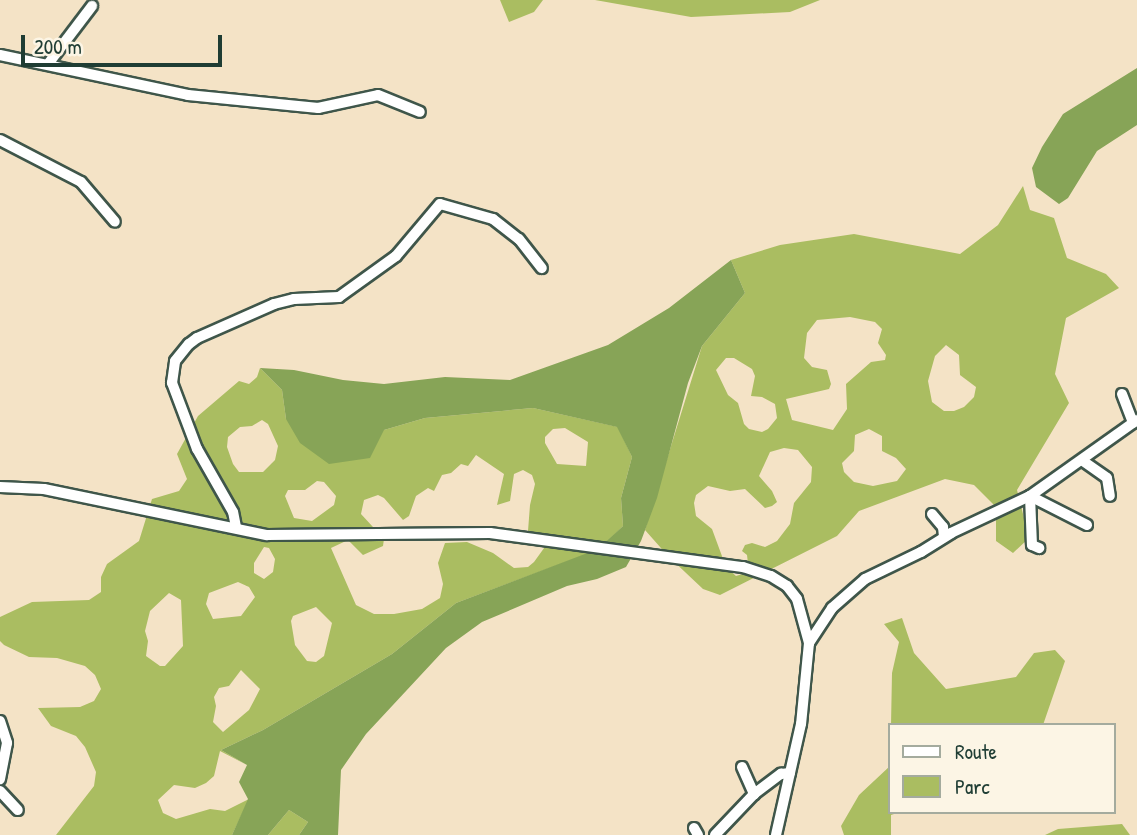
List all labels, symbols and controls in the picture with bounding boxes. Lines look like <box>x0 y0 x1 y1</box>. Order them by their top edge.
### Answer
scale bar <box>24 21 226 65</box>
text: 200 m <box>34 32 82 61</box>
legend <box>888 723 1116 814</box>
text: Route <box>955 737 997 766</box>
text: Parc <box>955 772 990 801</box>

